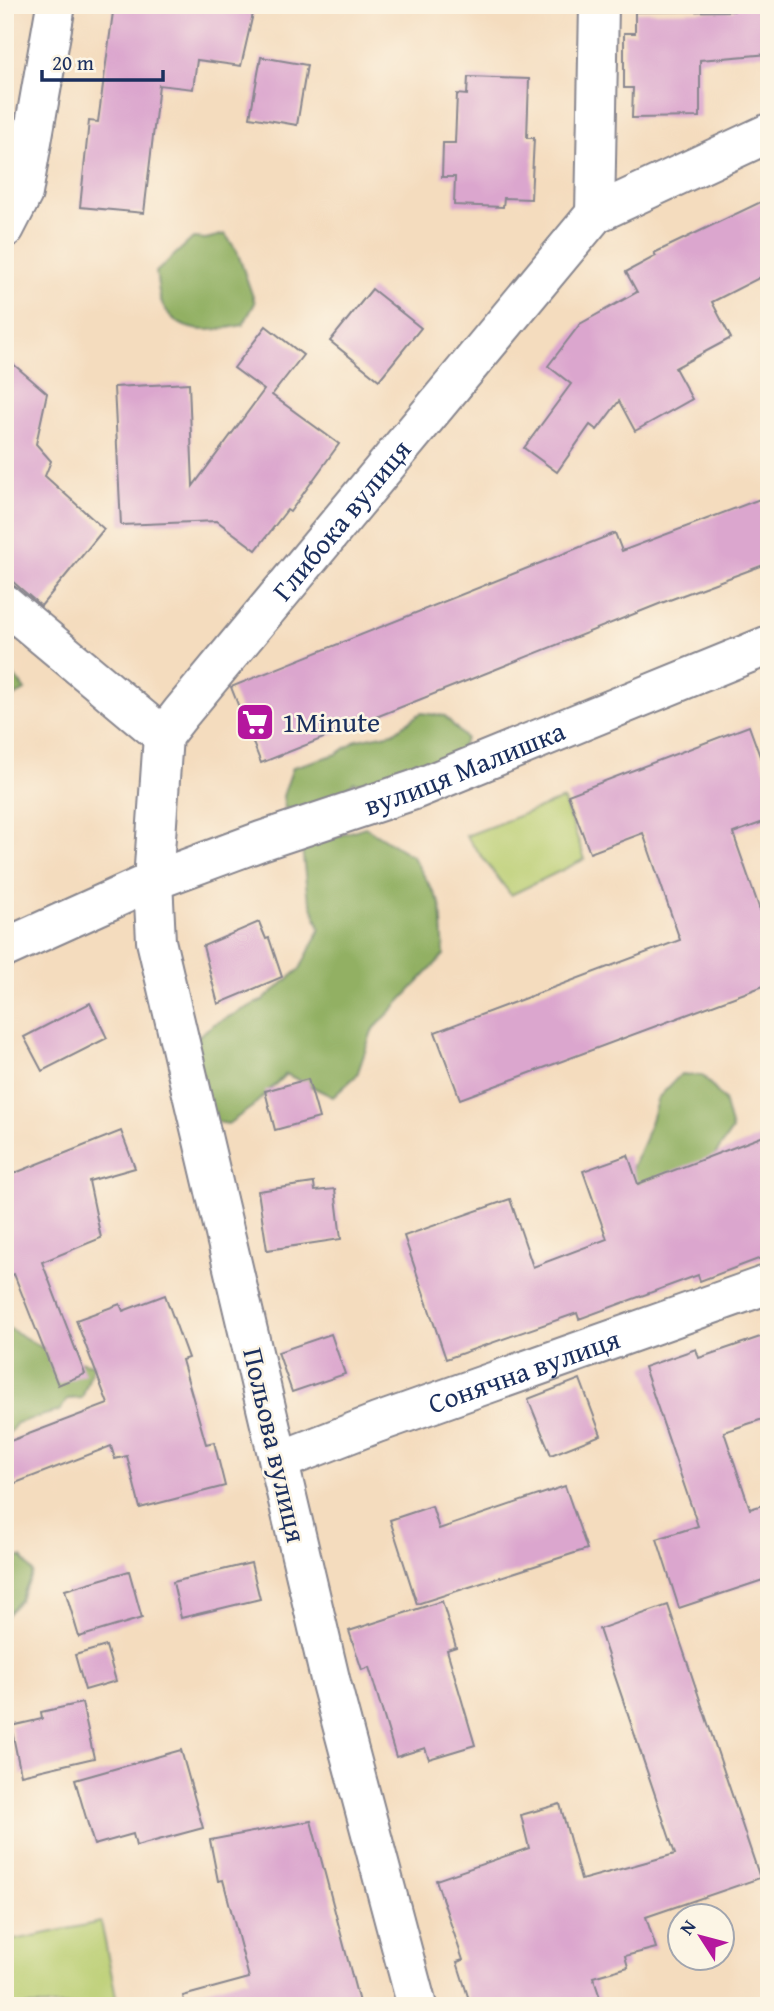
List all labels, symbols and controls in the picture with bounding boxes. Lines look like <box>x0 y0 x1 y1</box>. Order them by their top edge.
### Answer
scale bar <box>42 38 163 82</box>
text: 20 m <box>52 47 94 78</box>
street label: Глибока вулиця <box>262 430 420 609</box>
supermarket icon: 1Minute <box>234 701 276 743</box>
place label: 1Minute <box>282 701 380 742</box>
street label: вулиця Малишка <box>358 709 572 825</box>
street label: Сонячна вулиця <box>422 1318 625 1423</box>
street label: Польова вулиця <box>233 1344 318 1546</box>
north arrow <box>666 1902 736 1972</box>
text: N <box>672 1913 702 1940</box>

